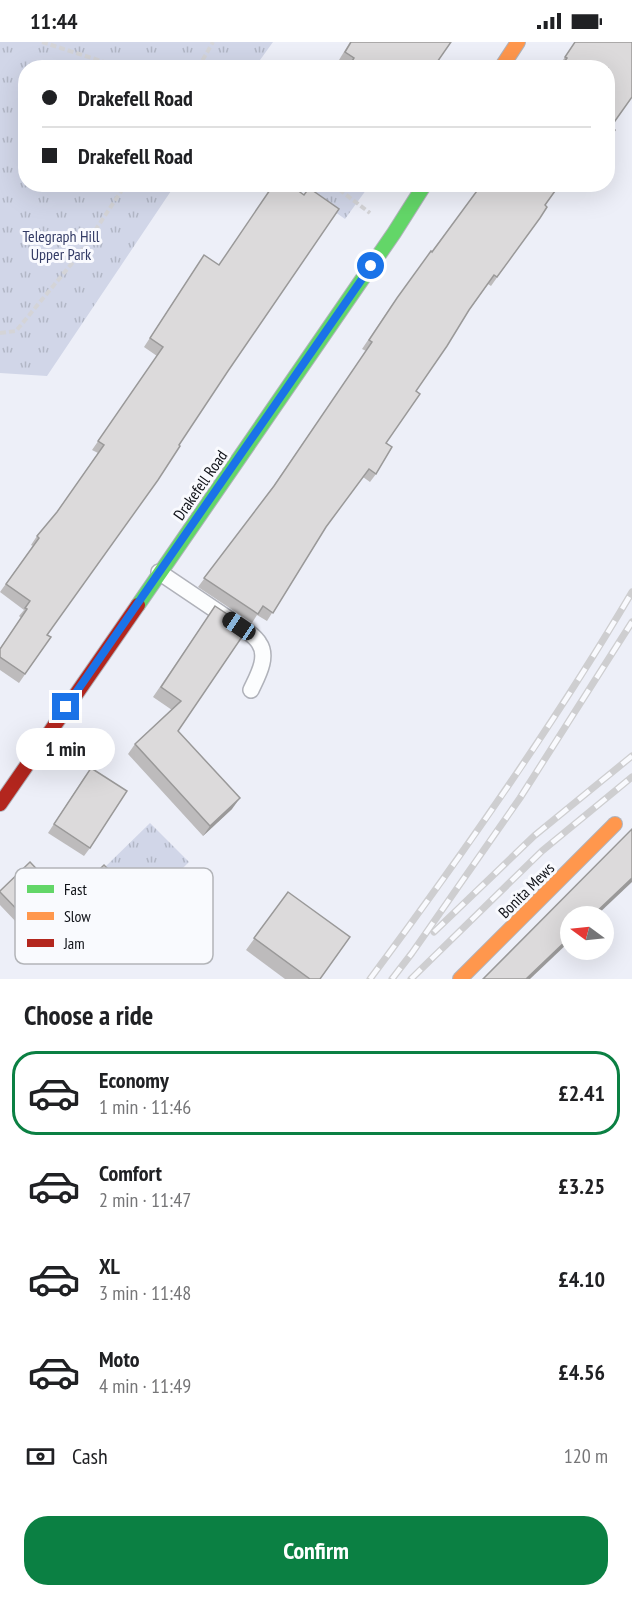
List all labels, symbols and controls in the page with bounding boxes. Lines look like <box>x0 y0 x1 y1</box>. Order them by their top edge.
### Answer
text: 11:44 <box>30 7 78 35</box>
text: Drakefell Road <box>78 84 193 112</box>
text: Drakefell Road <box>78 142 193 170</box>
park label: Telegraph Hill Upper Park <box>23 226 100 264</box>
route start <box>357 252 384 279</box>
street label: Drakefell Road <box>169 446 231 524</box>
car <box>219 608 259 644</box>
route end <box>52 693 79 720</box>
callout: 1 min <box>16 728 116 770</box>
text: 1 min <box>45 736 86 762</box>
street label: Bonita Mews <box>494 858 558 922</box>
legend <box>15 868 213 964</box>
text: Fast <box>64 879 87 899</box>
text: Slow <box>64 906 91 926</box>
north arrow <box>560 906 614 960</box>
map controls <box>560 906 614 960</box>
text: Jam <box>63 933 85 953</box>
text: Choose a ride <box>24 998 153 1032</box>
icon: car <box>27 1066 81 1120</box>
text: Economy <box>99 1066 169 1094</box>
text: £2.41 <box>558 1079 605 1107</box>
text: 1 min · 11:46 <box>99 1094 191 1120</box>
icon: car <box>27 1159 81 1213</box>
text: Comfort <box>99 1159 162 1187</box>
text: £3.25 <box>558 1172 605 1200</box>
text: 2 min · 11:47 <box>99 1187 191 1213</box>
icon: car <box>27 1252 81 1306</box>
text: XL <box>99 1252 120 1280</box>
text: £4.10 <box>558 1265 605 1293</box>
text: 3 min · 11:48 <box>99 1280 191 1306</box>
icon: car <box>27 1345 81 1399</box>
text: Moto <box>99 1345 140 1373</box>
text: £4.56 <box>558 1358 605 1386</box>
text: 4 min · 11:49 <box>99 1373 191 1399</box>
icon: cash <box>24 1440 57 1473</box>
text: Cash <box>72 1442 108 1470</box>
text: 120 m <box>564 1443 608 1469</box>
button: Confirm <box>24 1516 608 1585</box>

